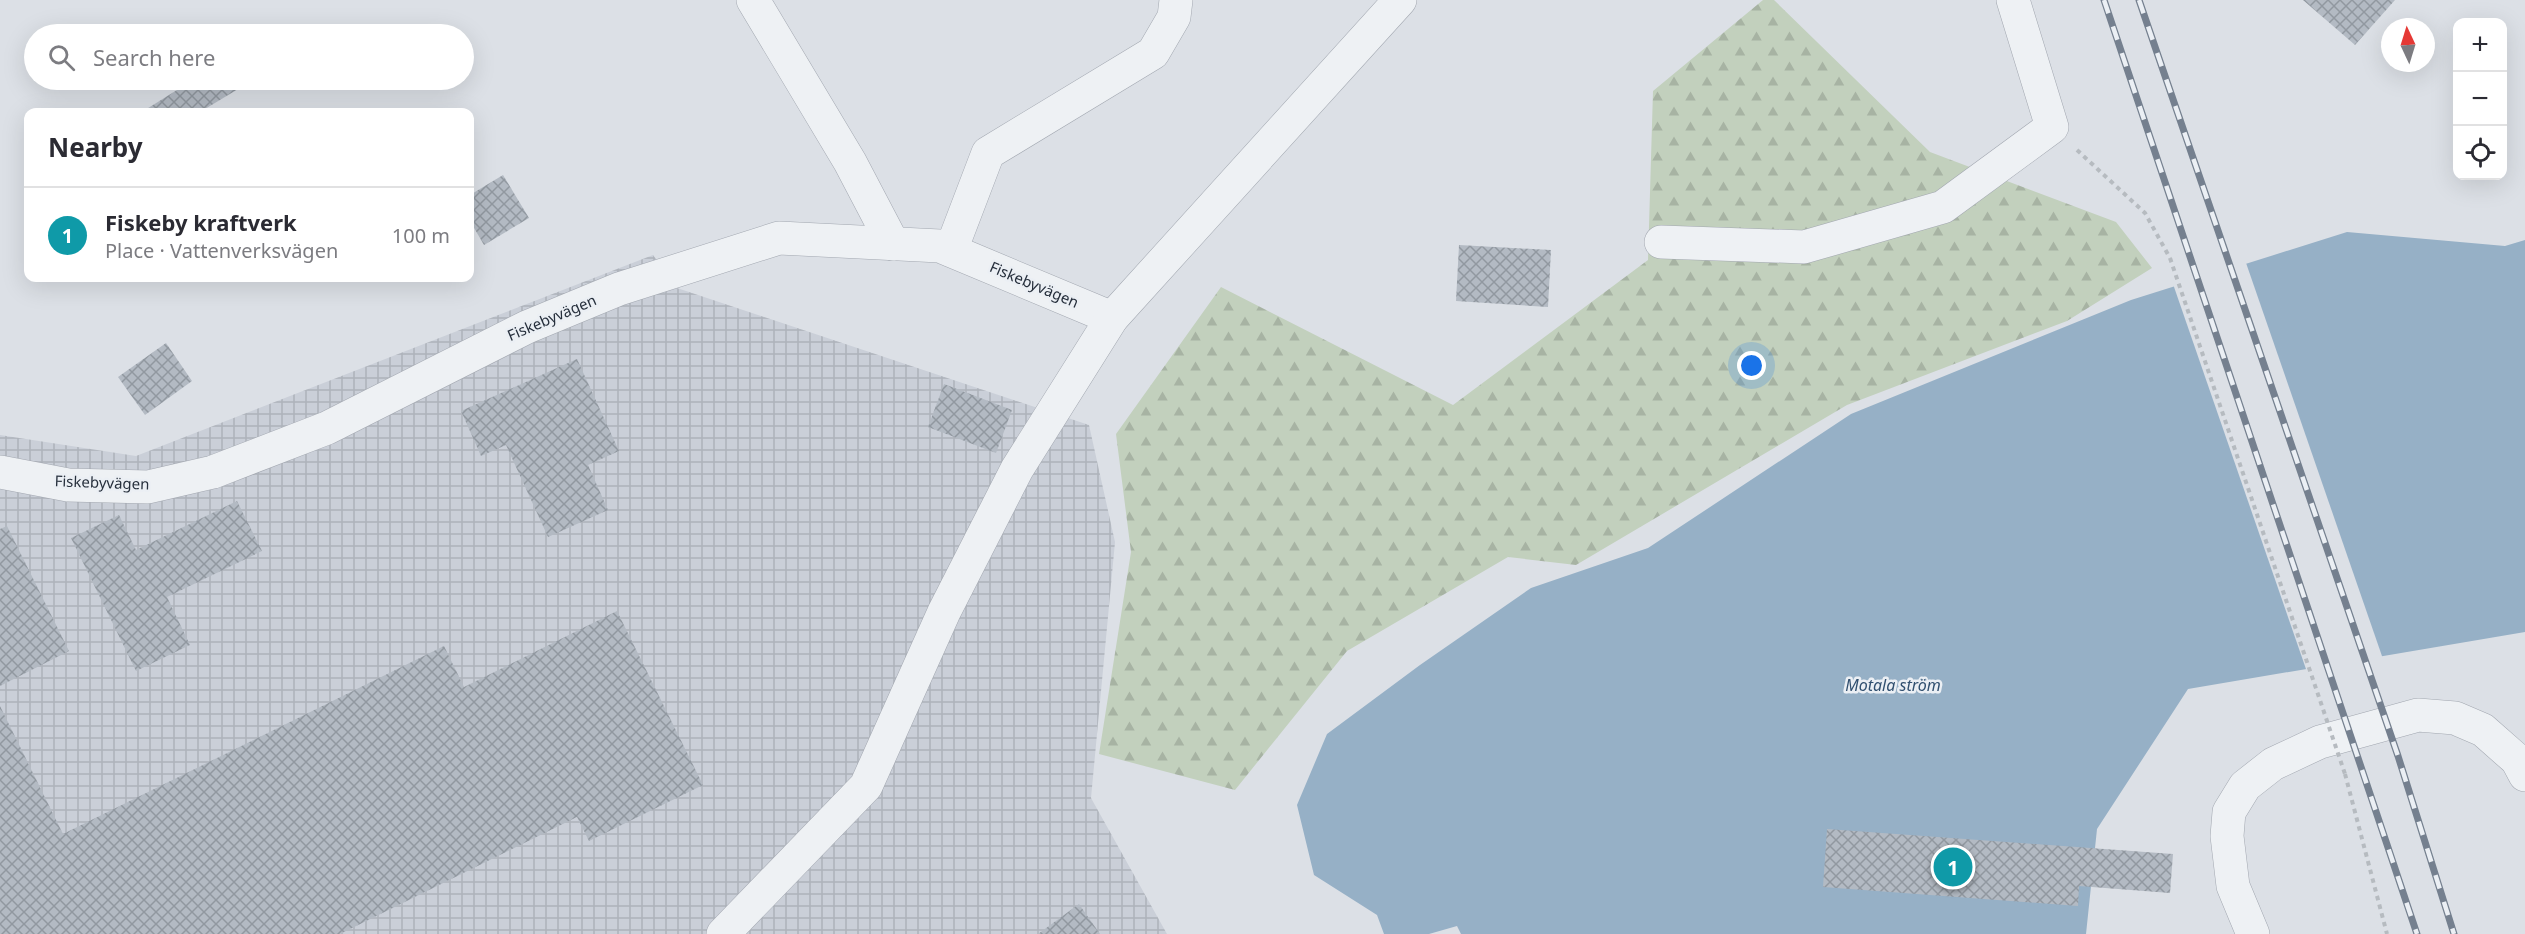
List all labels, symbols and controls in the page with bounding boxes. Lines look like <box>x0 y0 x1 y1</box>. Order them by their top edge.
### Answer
north arrow <box>2381 18 2435 72</box>
map controls <box>2453 18 2507 180</box>
button: + <box>2453 18 2507 72</box>
search box <box>24 24 474 90</box>
icon: search <box>45 41 78 74</box>
text: Search here <box>93 42 215 72</box>
button: − <box>2453 72 2507 126</box>
button: locate <box>2453 126 2507 180</box>
text: Nearby <box>48 129 143 165</box>
text: Fiskeby kraftverk <box>105 207 297 237</box>
text: 1 <box>62 222 73 249</box>
text: 100 m <box>392 222 450 249</box>
text: Place · Vattenverksvägen <box>105 237 338 264</box>
street label: Fiskebyvägen <box>987 256 1082 312</box>
street label: Fiskebyvägen <box>504 289 599 345</box>
your location <box>1737 351 1766 380</box>
street label: Fiskebyvägen <box>54 470 150 494</box>
water label: Motala ström <box>1845 674 1941 696</box>
pin: 1 <box>1934 844 1972 890</box>

